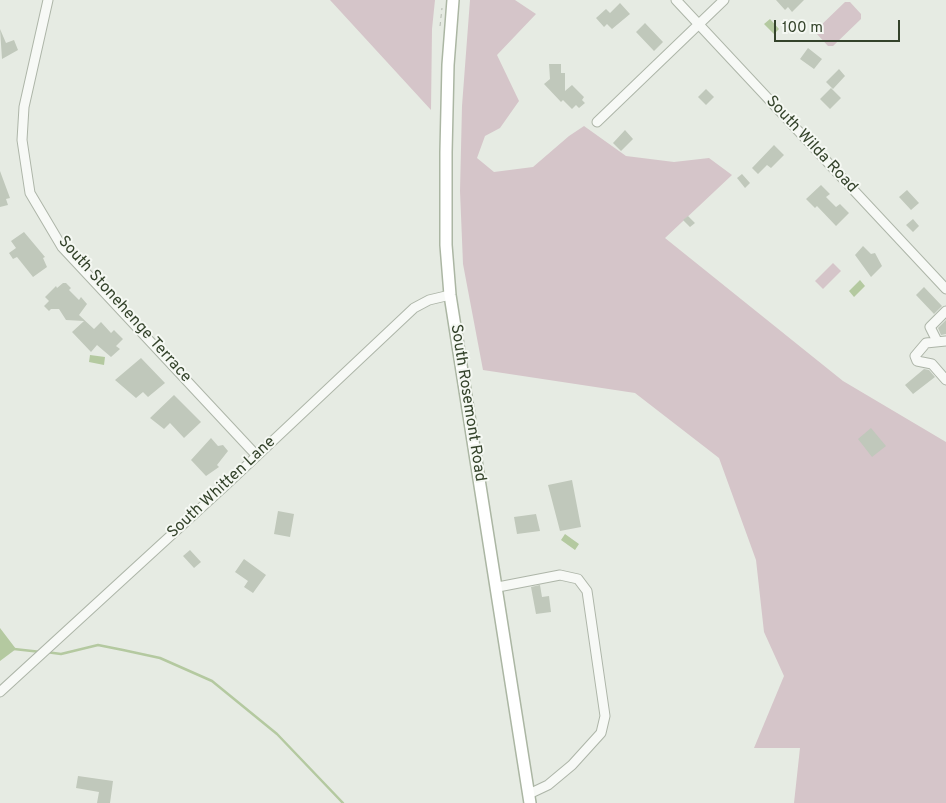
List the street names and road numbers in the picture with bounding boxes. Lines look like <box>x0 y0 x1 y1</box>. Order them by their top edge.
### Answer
street label: South Wilda Road <box>761 93 861 197</box>
street label: South Stonehenge Terrace <box>53 233 195 387</box>
street label: South Rosemont Road <box>445 323 489 483</box>
street label: South Whitten Lane <box>164 433 280 543</box>

